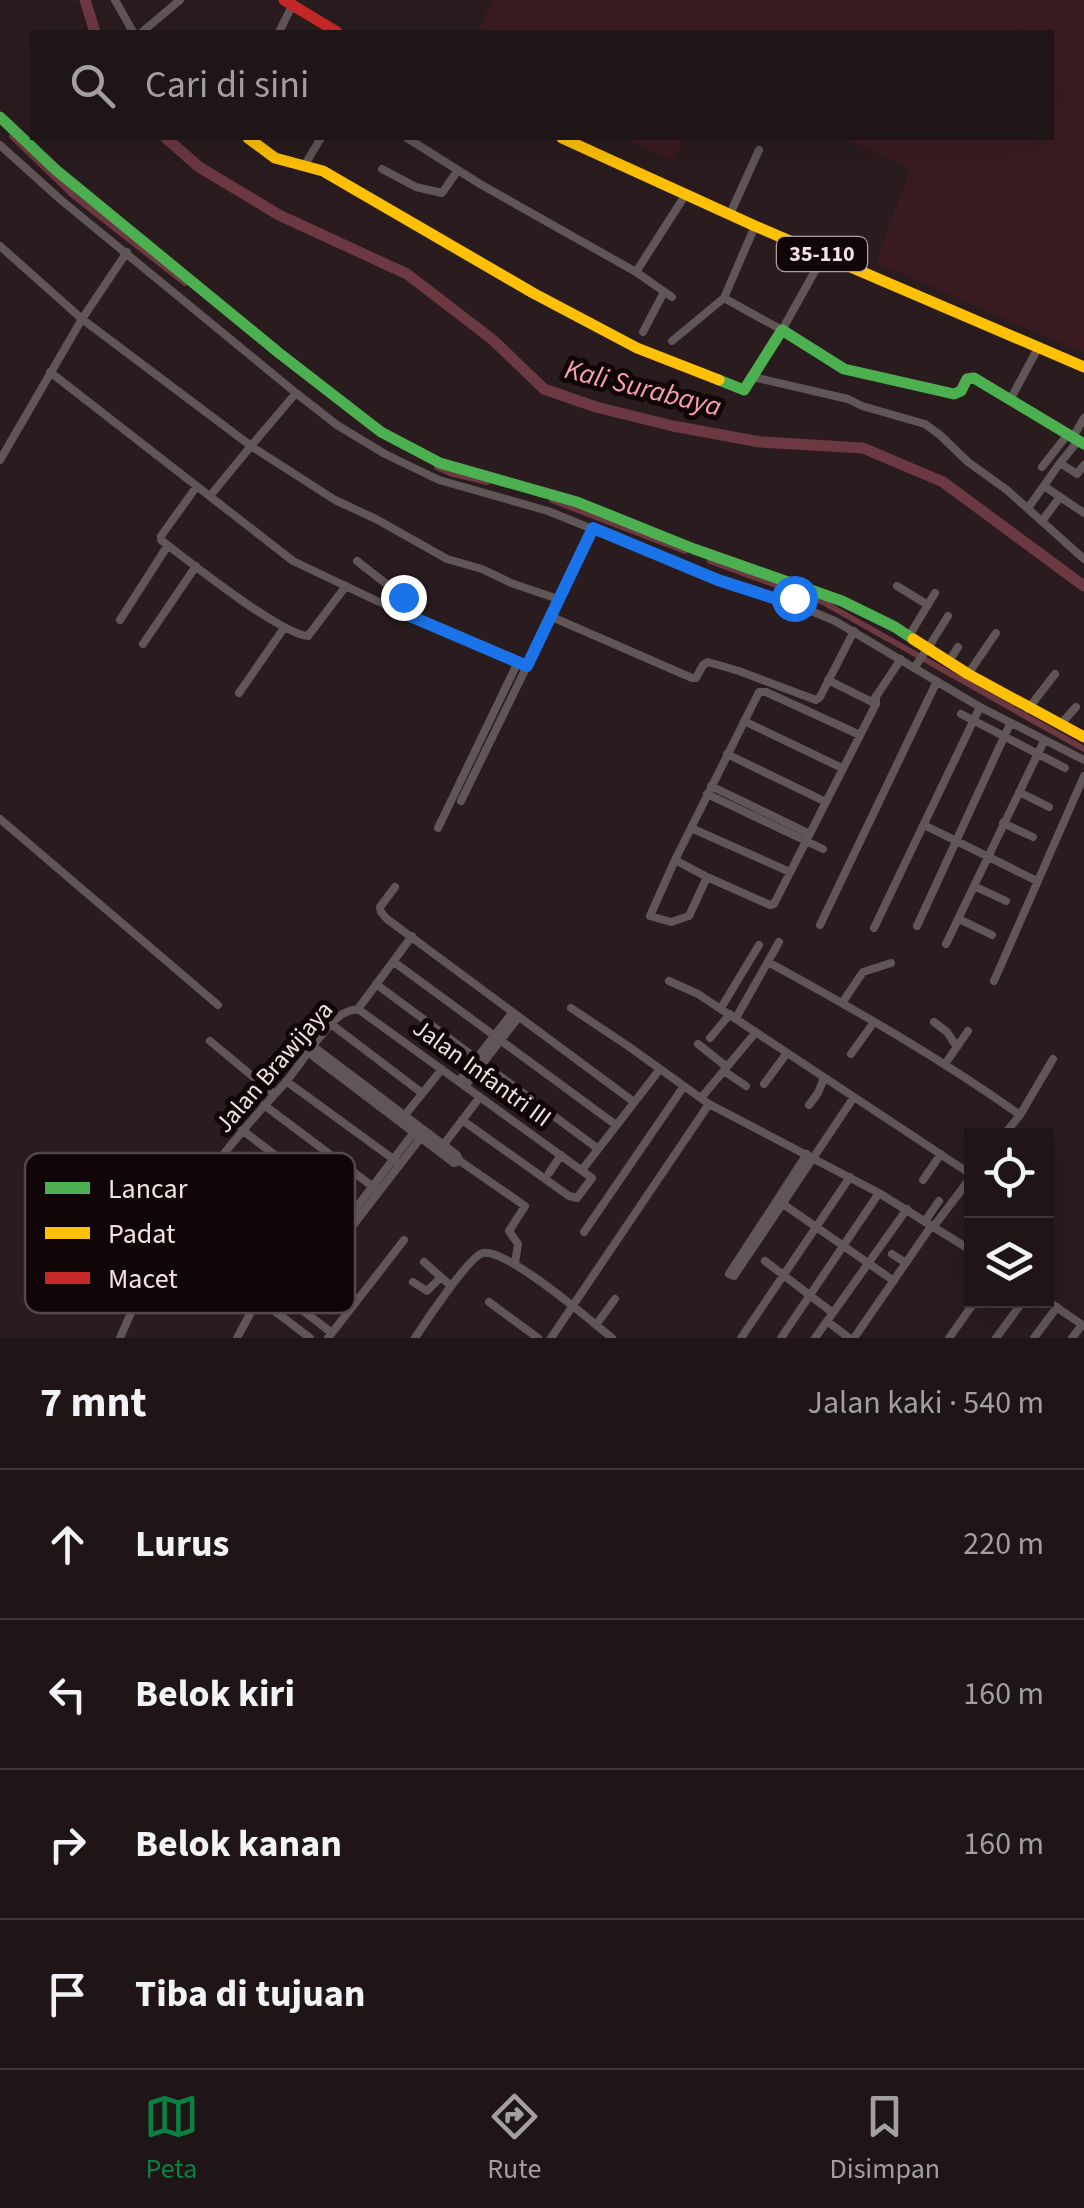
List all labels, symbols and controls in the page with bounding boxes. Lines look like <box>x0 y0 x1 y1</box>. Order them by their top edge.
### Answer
search box <box>30 30 1054 140</box>
icon: search <box>65 58 120 113</box>
text: Cari di sini <box>145 58 309 112</box>
road number: 35-110 <box>777 237 867 271</box>
water label: Kali Surabaya <box>561 349 725 427</box>
route end <box>381 575 427 621</box>
route start <box>772 576 818 622</box>
street label: Jalan Brawijaya <box>207 993 341 1141</box>
street label: Jalan Infantri III <box>405 1010 559 1136</box>
map controls <box>964 1128 1054 1308</box>
button: locate <box>964 1128 1054 1218</box>
legend <box>25 1153 355 1313</box>
text: Lancar <box>108 1169 188 1209</box>
text: Padat <box>108 1214 176 1254</box>
button: layers <box>964 1218 1054 1308</box>
text: Macet <box>108 1259 178 1299</box>
text: 7 mnt <box>40 1373 147 1433</box>
text: Jalan kaki · 540 m <box>808 1380 1044 1426</box>
icon: ahead <box>40 1517 95 1572</box>
text: Lurus <box>135 1517 229 1571</box>
text: 220 m <box>963 1521 1044 1567</box>
icon: left <box>40 1667 95 1722</box>
text: Belok kiri <box>135 1667 295 1721</box>
text: 160 m <box>963 1671 1044 1717</box>
icon: right <box>40 1817 95 1872</box>
text: Belok kanan <box>135 1817 342 1871</box>
text: 160 m <box>963 1821 1044 1867</box>
icon: arrive <box>40 1967 95 2022</box>
text: Tiba di tujuan <box>135 1967 366 2021</box>
tab: Peta <box>144 2089 199 2189</box>
tab: Rute <box>487 2089 542 2189</box>
tab: Disimpan <box>830 2089 940 2189</box>

